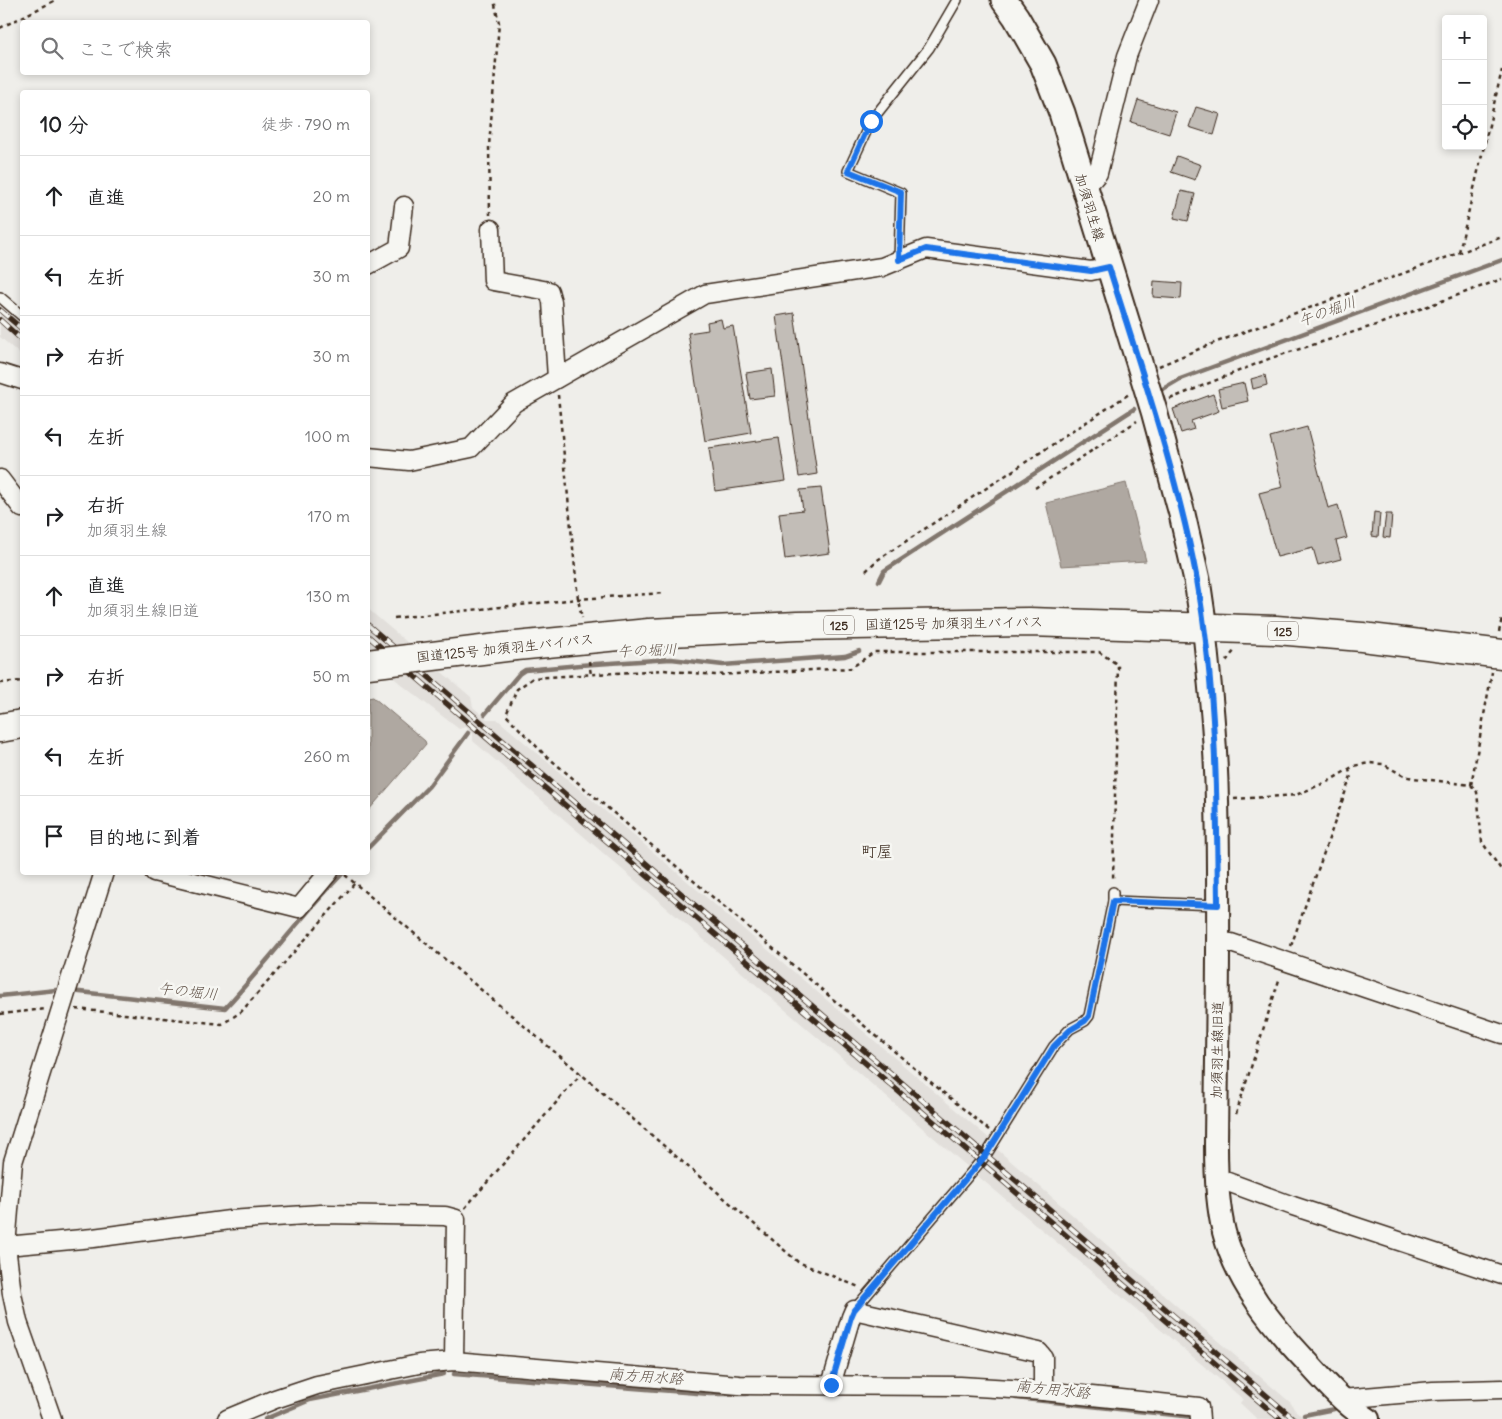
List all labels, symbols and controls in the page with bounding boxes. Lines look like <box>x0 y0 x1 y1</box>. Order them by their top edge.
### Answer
map controls <box>1442 15 1487 150</box>
button: + <box>1442 15 1487 60</box>
search box <box>20 20 370 75</box>
icon: search <box>38 34 66 62</box>
text: ここで検索 <box>78 37 173 61</box>
button: − <box>1442 60 1487 105</box>
button: locate <box>1442 105 1487 150</box>
route start <box>860 110 883 133</box>
text: 10 分 <box>40 111 88 138</box>
text: 徒歩 · 790 m <box>261 114 350 134</box>
street label: 加須羽生線 <box>1071 171 1109 243</box>
icon: ahead <box>40 182 68 210</box>
text: 直進 <box>87 185 125 209</box>
text: 20 m <box>313 186 350 206</box>
icon: left <box>40 262 68 290</box>
text: 左折 <box>87 265 125 289</box>
text: 30 m <box>313 266 350 286</box>
water label: 午の堀川 <box>1296 292 1358 330</box>
icon: right <box>40 342 68 370</box>
text: 右折 <box>87 345 125 369</box>
text: 30 m <box>313 346 350 366</box>
icon: left <box>40 422 68 450</box>
text: 左折 <box>87 425 125 449</box>
text: 100 m <box>305 426 350 446</box>
text: 右折 <box>87 493 125 517</box>
icon: right <box>40 502 68 530</box>
text: 170 m <box>307 506 350 526</box>
text: 加須羽生線 <box>87 520 167 540</box>
text: 直進 <box>87 573 125 597</box>
icon: ahead <box>40 582 68 610</box>
text: 130 m <box>306 586 350 606</box>
text: 加須羽生線旧道 <box>87 600 199 620</box>
street label: 国道125号 加須羽生バイパス <box>865 612 1043 634</box>
road number: 125 <box>824 616 854 634</box>
road number: 125 <box>1268 622 1298 640</box>
street label: 国道125号 加須羽生バイパス <box>415 630 595 666</box>
water label: 午の堀川 <box>617 639 677 661</box>
icon: right <box>40 662 68 690</box>
text: 右折 <box>87 665 125 689</box>
text: 50 m <box>312 666 350 686</box>
icon: left <box>40 742 68 770</box>
text: 左折 <box>87 745 125 769</box>
text: 260 m <box>304 746 350 766</box>
icon: arrive <box>40 822 68 850</box>
text: 目的地に到着 <box>87 825 201 849</box>
district label: 町屋 <box>861 841 893 861</box>
water label: 午の堀川 <box>157 978 219 1004</box>
street label: 加須羽生線旧道 <box>1207 1001 1227 1099</box>
water label: 南方用水路 <box>608 1364 685 1388</box>
route end <box>820 1374 843 1397</box>
water label: 南方用水路 <box>1015 1376 1092 1402</box>

